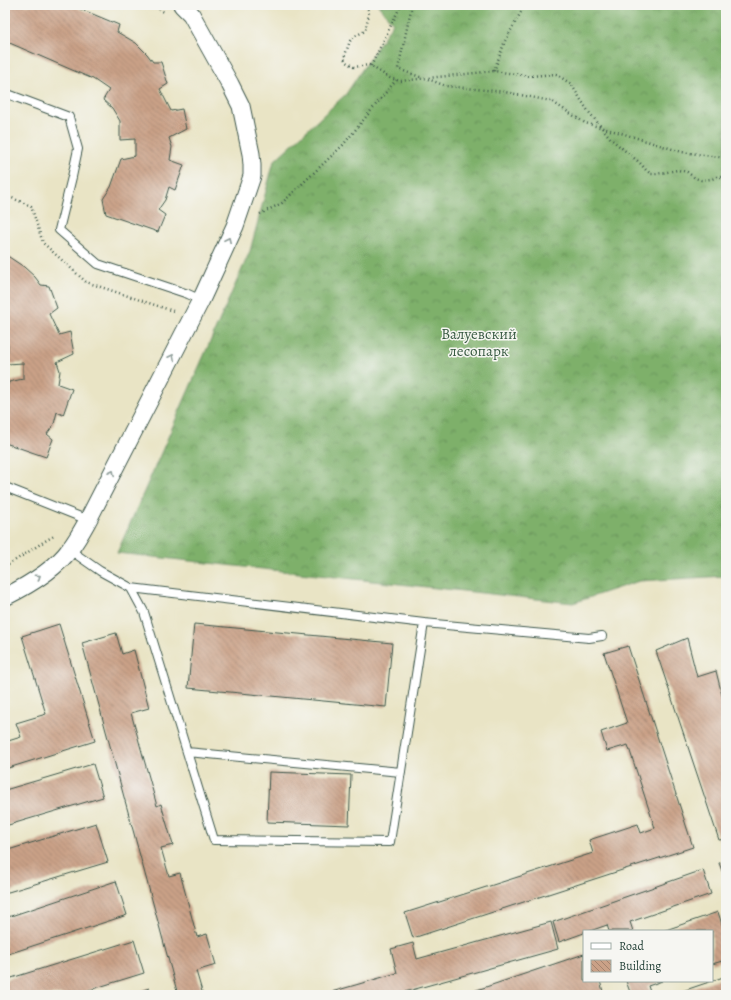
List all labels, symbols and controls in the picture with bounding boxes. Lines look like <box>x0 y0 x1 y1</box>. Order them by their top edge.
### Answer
one-way arrow <box>223 237 231 245</box>
park label: Валуевский лесопарк <box>441 324 517 361</box>
one-way arrow <box>167 354 175 361</box>
one-way arrow <box>108 470 115 477</box>
one-way arrow <box>34 575 41 582</box>
legend <box>583 930 713 982</box>
text: Road <box>619 938 645 954</box>
text: Building <box>619 958 661 974</box>

